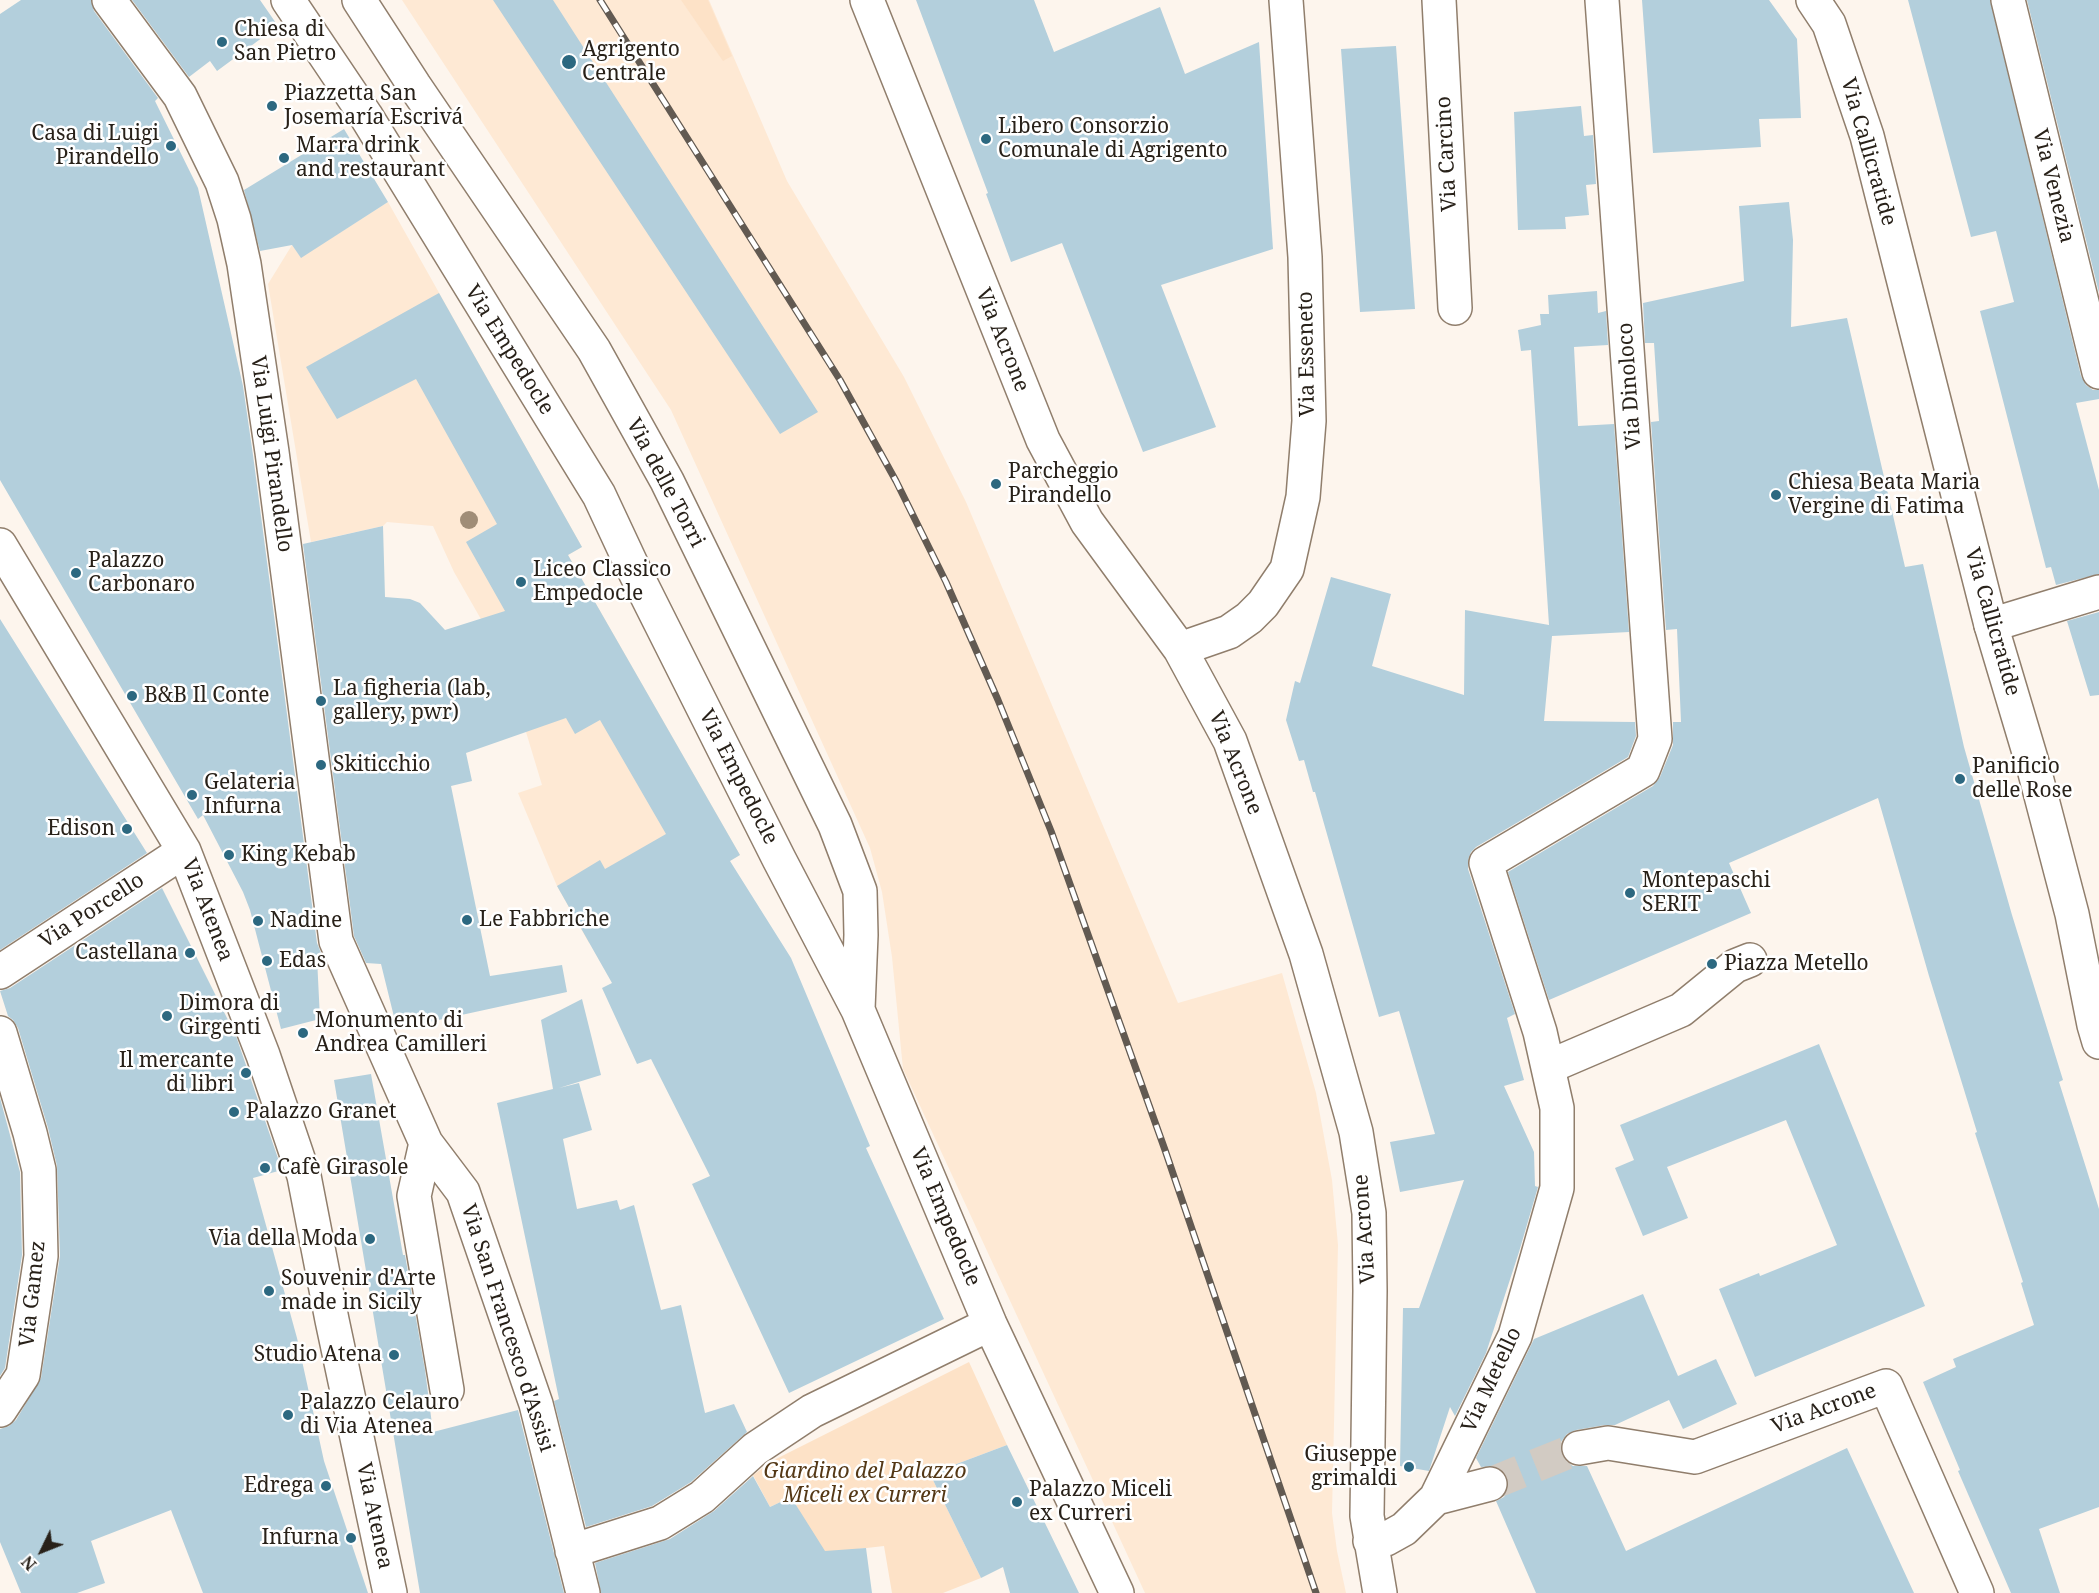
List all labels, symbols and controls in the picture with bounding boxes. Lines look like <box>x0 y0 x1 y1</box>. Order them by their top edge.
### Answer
place label: Chiesa di San Pietro <box>234 17 336 67</box>
marker: Chiesa di San Pietro <box>215 35 229 49</box>
place label: Agrigento Centrale <box>582 37 680 87</box>
marker: Agrigento Centrale <box>560 53 578 71</box>
street label: Via Callicratide <box>1835 75 1901 229</box>
place label: Piazzetta San Josemaría Escrivá <box>284 81 463 131</box>
street label: Via Carcino <box>1431 96 1463 212</box>
marker: Piazzetta San Josemaría Escrivá <box>265 99 279 113</box>
place label: Libero Consorzio Comunale di Agrigento <box>998 114 1228 164</box>
place label: Casa di Luigi Pirandello <box>31 121 159 171</box>
street label: Via Venezia <box>2027 126 2079 246</box>
marker: Libero Consorzio Comunale di Agrigento <box>979 132 993 146</box>
place label: Marra drink and restaurant <box>296 133 445 183</box>
marker: Casa di Luigi Pirandello <box>164 139 178 153</box>
marker: Marra drink and restaurant <box>277 151 291 165</box>
street label: Via Empedocle <box>459 280 559 420</box>
street label: Via Acrone <box>970 284 1034 396</box>
street label: Via Esseneto <box>1293 291 1321 417</box>
street label: Via Dinoloco <box>1613 322 1647 450</box>
street label: Via Luigi Pirandello <box>245 354 297 554</box>
street label: Via delle Torri <box>620 414 710 552</box>
place label: Parcheggio Pirandello <box>1008 459 1119 509</box>
place label: Chiesa Beata Maria Vergine di Fatima <box>1788 470 1980 520</box>
marker: Parcheggio Pirandello <box>989 477 1003 491</box>
marker: Chiesa Beata Maria Vergine di Fatima <box>1769 488 1783 502</box>
street label: Via Callicratide <box>1959 545 2025 699</box>
place label: Palazzo Carbonaro <box>88 548 195 598</box>
place label: Liceo Classico Empedocle <box>533 557 671 607</box>
marker: Palazzo Carbonaro <box>69 566 83 580</box>
marker: Liceo Classico Empedocle <box>514 575 528 589</box>
place label: La figheria (lab, gallery, pwr) <box>333 676 491 726</box>
place label: B&B Il Conte <box>144 683 269 709</box>
marker: B&B Il Conte <box>125 689 139 703</box>
marker: La figheria (lab, gallery, pwr) <box>314 694 328 708</box>
street label: Via Empedocle <box>693 705 783 849</box>
street label: Via Acrone <box>1203 707 1267 819</box>
place label: Skiticchio <box>333 752 430 778</box>
place label: Panificio delle Rose <box>1972 754 2072 804</box>
marker: Skiticchio <box>314 758 328 772</box>
place label: Gelateria Infurna <box>204 770 296 820</box>
marker: Panificio delle Rose <box>1953 772 1967 786</box>
marker: Gelateria Infurna <box>185 788 199 802</box>
place label: Edison <box>47 816 115 842</box>
marker: Edison <box>120 822 134 836</box>
place label: King Kebab <box>241 842 356 868</box>
marker: King Kebab <box>222 848 236 862</box>
street label: Via Atenea <box>176 855 238 965</box>
street label: Via Porcello <box>35 868 149 954</box>
place label: Montepaschi SERIT <box>1642 868 1771 918</box>
marker: Montepaschi SERIT <box>1623 886 1637 900</box>
place label: Le Fabbriche <box>479 907 609 933</box>
place label: Nadine <box>270 908 342 934</box>
marker: Le Fabbriche <box>460 913 474 927</box>
marker: Nadine <box>251 914 265 928</box>
place label: Castellana <box>75 940 178 966</box>
marker: Castellana <box>183 946 197 960</box>
place label: Edas <box>279 948 326 974</box>
place label: Piazza Metello <box>1724 951 1869 977</box>
marker: Edas <box>260 954 274 968</box>
marker: Piazza Metello <box>1705 957 1719 971</box>
place label: Dimora di Girgenti <box>179 991 279 1041</box>
place label: Monumento di Andrea Camilleri <box>315 1008 487 1058</box>
marker: Dimora di Girgenti <box>160 1009 174 1023</box>
marker: Monumento di Andrea Camilleri <box>296 1026 310 1040</box>
place label: Il mercante di libri <box>119 1048 234 1098</box>
marker: Il mercante di libri <box>239 1066 253 1080</box>
place label: Palazzo Granet <box>246 1099 396 1125</box>
marker: Palazzo Granet <box>227 1105 241 1119</box>
street label: Via Empedocle <box>904 1144 986 1290</box>
place label: Cafè Girasole <box>277 1155 409 1181</box>
marker: Cafè Girasole <box>258 1161 272 1175</box>
street label: Via Acrone <box>1349 1173 1381 1285</box>
street label: Via San Francesco d'Assisi <box>455 1201 559 1455</box>
place label: Via della Moda <box>209 1226 358 1252</box>
marker: Via della Moda <box>363 1232 377 1246</box>
street label: Via Gamez <box>15 1240 51 1348</box>
place label: Souvenir d'Arte made in Sicily <box>281 1266 436 1316</box>
marker: Souvenir d'Arte made in Sicily <box>262 1284 276 1298</box>
street label: Via Metello <box>1457 1324 1527 1436</box>
place label: Studio Atena <box>254 1342 382 1368</box>
marker: Studio Atena <box>387 1348 401 1362</box>
street label: Via Acrone <box>1768 1378 1880 1440</box>
place label: Palazzo Celauro di Via Atenea <box>300 1390 460 1440</box>
marker: Palazzo Celauro di Via Atenea <box>281 1408 295 1422</box>
place label: Giuseppe grimaldi <box>1304 1442 1397 1492</box>
park label: Giardino del Palazzo Miceli ex Curreri <box>763 1459 967 1509</box>
street label: Via Atenea <box>350 1460 398 1572</box>
marker: Giuseppe grimaldi <box>1402 1460 1416 1474</box>
place label: Edrega <box>244 1473 314 1499</box>
place label: Palazzo Miceli ex Curreri <box>1029 1477 1172 1527</box>
marker: Edrega <box>319 1479 333 1493</box>
marker: Palazzo Miceli ex Curreri <box>1010 1495 1024 1509</box>
north arrow <box>12 1521 72 1581</box>
place label: Infurna <box>261 1525 339 1551</box>
marker: Infurna <box>344 1531 358 1545</box>
text: N <box>16 1551 41 1575</box>

